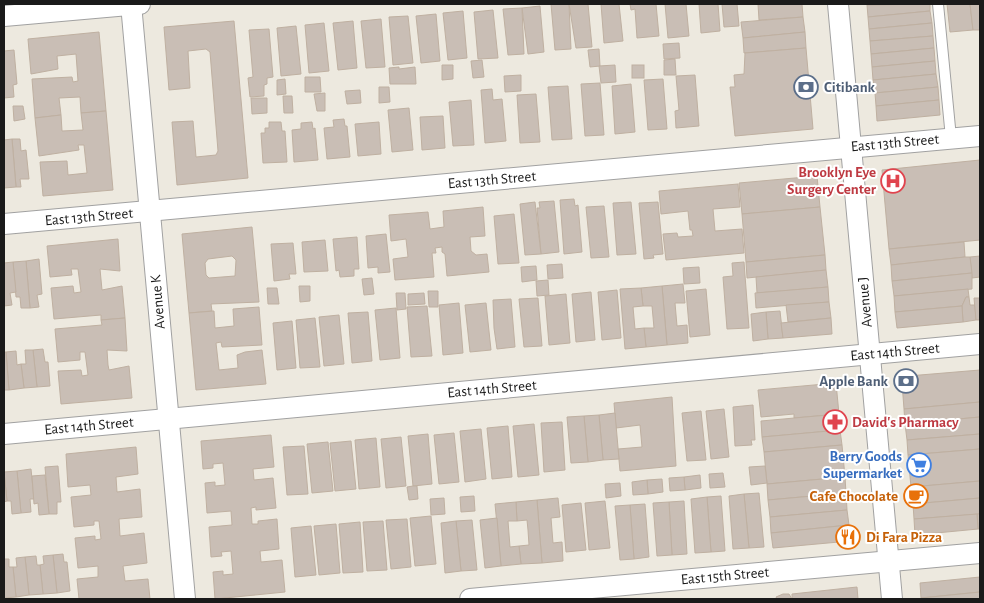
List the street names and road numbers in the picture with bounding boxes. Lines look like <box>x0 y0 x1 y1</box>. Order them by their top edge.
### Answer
street label: East 13th Street <box>850 132 940 154</box>
street label: East 13th Street <box>447 169 537 191</box>
street label: East 13th Street <box>44 206 134 228</box>
street label: Avenue K <box>148 273 168 330</box>
street label: Avenue J <box>855 276 875 328</box>
street label: East 14th Street <box>850 341 940 363</box>
street label: East 14th Street <box>447 378 537 400</box>
street label: East 14th Street <box>44 415 134 437</box>
street label: East 15th Street <box>680 565 770 587</box>

